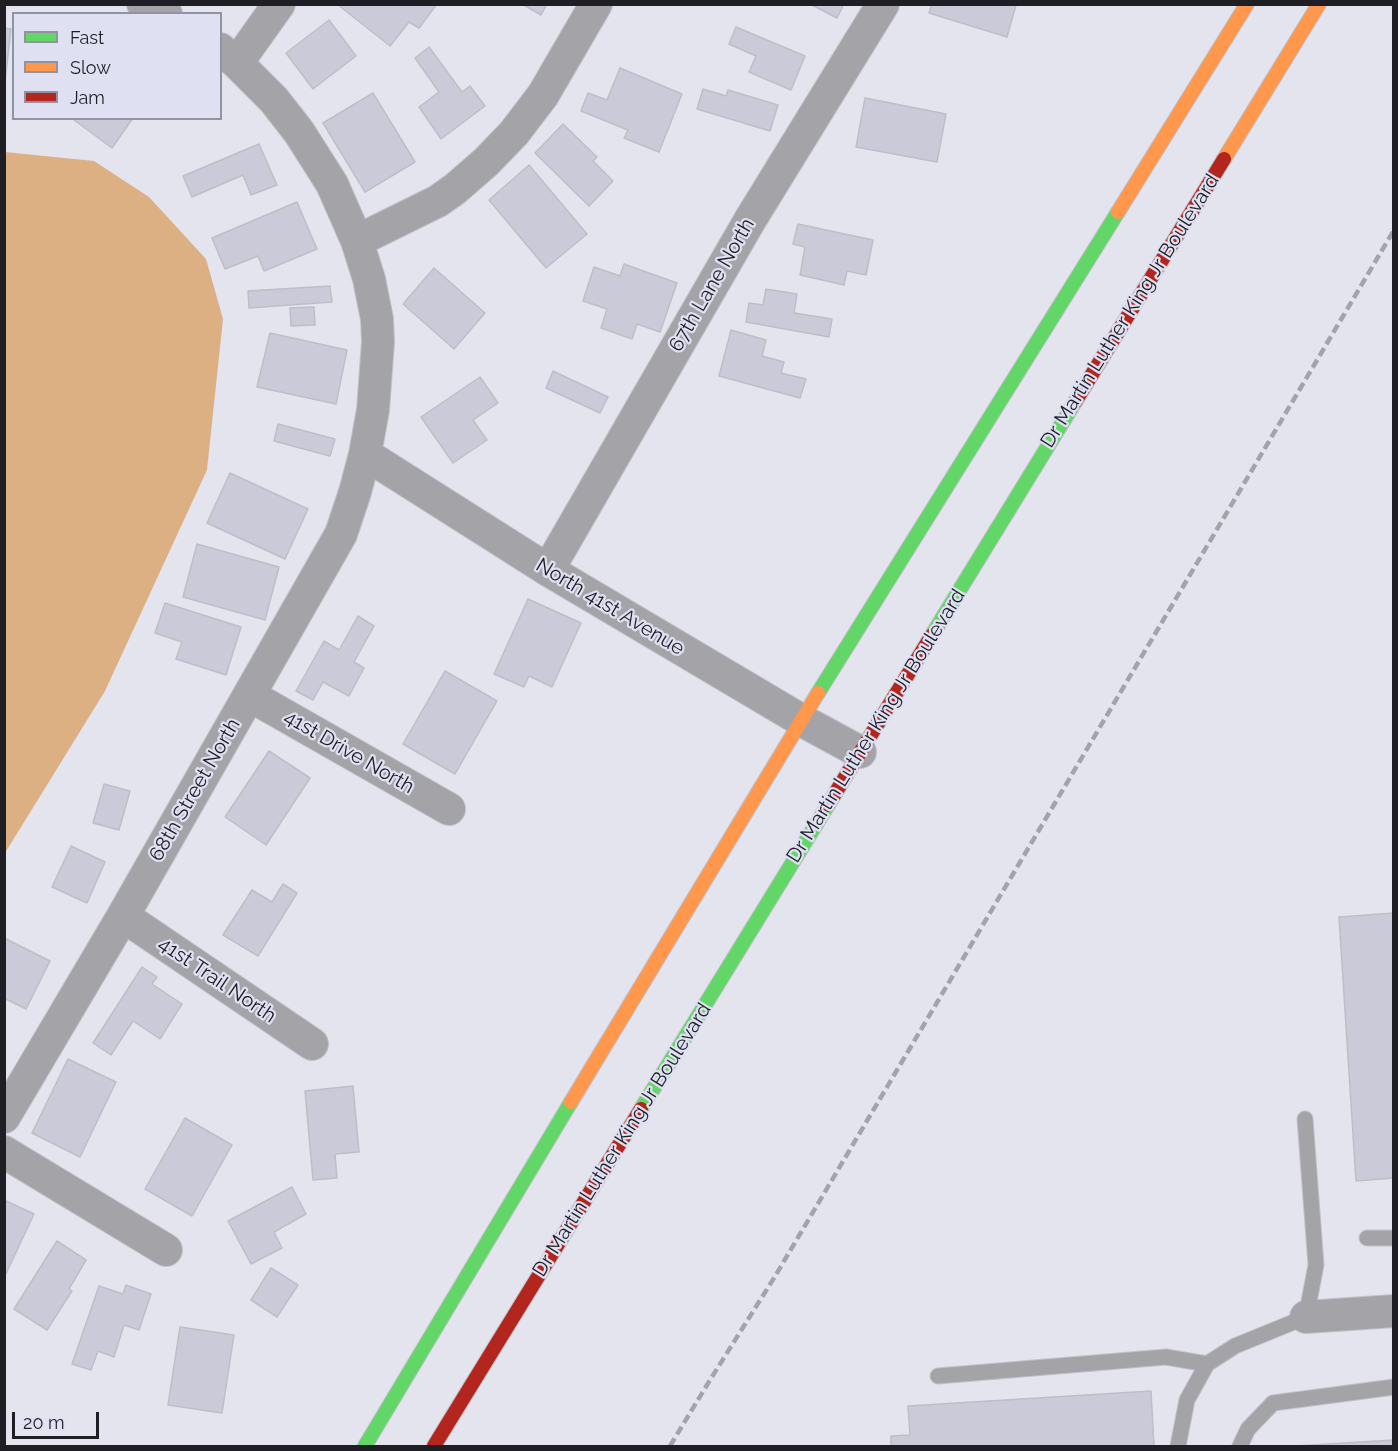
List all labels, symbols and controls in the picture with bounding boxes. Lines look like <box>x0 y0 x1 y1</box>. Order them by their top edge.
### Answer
legend <box>12 12 222 120</box>
text: Fast <box>70 27 104 48</box>
text: Slow <box>70 57 111 78</box>
text: Jam <box>70 87 105 108</box>
street label: Dr Martin Luther King Jr Boulevard <box>1036 170 1224 452</box>
street label: 67th Lane North <box>664 214 760 356</box>
street label: North 41st Avenue <box>531 553 689 661</box>
street label: Dr Martin Luther King Jr Boulevard <box>782 585 970 867</box>
street label: 41st Drive North <box>280 705 418 799</box>
street label: 68th Street North <box>144 715 246 865</box>
street label: 41st Trail North <box>154 932 280 1028</box>
street label: Dr Martin Luther King Jr Boulevard <box>528 999 716 1281</box>
scale bar <box>15 1400 102 1438</box>
text: 20 m <box>23 1412 65 1433</box>

